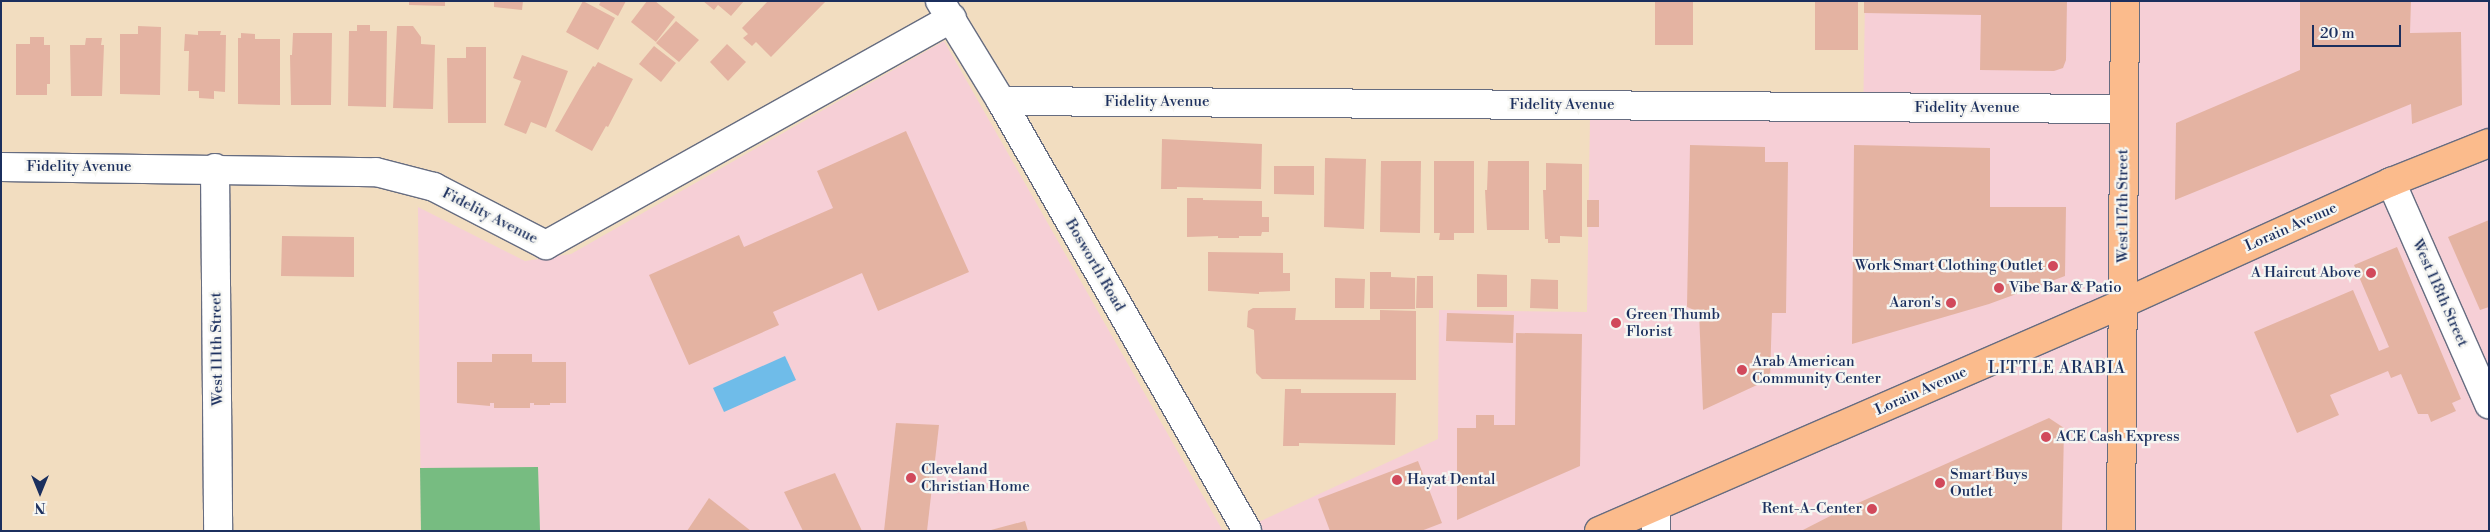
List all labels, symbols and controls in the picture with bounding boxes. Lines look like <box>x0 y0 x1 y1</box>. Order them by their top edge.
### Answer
scale bar <box>2315 15 2404 47</box>
text: 20 m <box>2320 24 2355 43</box>
street label: Fidelity Avenue <box>1104 93 1210 111</box>
street label: Fidelity Avenue <box>1509 96 1615 114</box>
street label: Fidelity Avenue <box>1914 99 2020 117</box>
street label: West 117th Street <box>2114 149 2132 263</box>
street label: Fidelity Avenue <box>26 158 132 176</box>
street label: Fidelity Avenue <box>439 184 541 248</box>
street label: Lorain Avenue <box>2242 199 2340 255</box>
street label: Bosworth Road <box>1061 216 1129 314</box>
street label: West 118th Street <box>2408 236 2472 350</box>
place label: Work Smart Clothing Outlet <box>1855 257 2043 275</box>
marker: Work Smart Clothing Outlet <box>2047 260 2059 272</box>
place label: A Haircut Above <box>2251 264 2361 282</box>
marker: A Haircut Above <box>2365 267 2377 279</box>
place label: Vibe Bar & Patio <box>2009 279 2122 297</box>
marker: Vibe Bar & Patio <box>1993 282 2005 294</box>
street label: West 111th Street <box>207 292 227 406</box>
place label: Aaron's <box>1889 294 1941 312</box>
marker: Aaron's <box>1945 297 1957 309</box>
place label: Green Thumb Florist <box>1626 305 1720 340</box>
marker: Green Thumb Florist <box>1610 317 1622 329</box>
place label: Arab American Community Center <box>1752 352 1881 387</box>
district label: LITTLE ARABIA <box>1986 358 2128 378</box>
street label: Lorain Avenue <box>1872 363 1970 419</box>
marker: Arab American Community Center <box>1736 364 1748 376</box>
place label: ACE Cash Express <box>2056 428 2179 446</box>
marker: ACE Cash Express <box>2040 431 2052 443</box>
place label: Cleveland Christian Home <box>921 460 1030 495</box>
place label: Smart Buys Outlet <box>1950 465 2028 500</box>
north arrow <box>15 467 65 517</box>
place label: Hayat Dental <box>1407 471 1495 489</box>
marker: Cleveland Christian Home <box>905 472 917 484</box>
marker: Hayat Dental <box>1391 474 1403 486</box>
marker: Smart Buys Outlet <box>1934 477 1946 489</box>
text: N <box>34 498 46 516</box>
place label: Rent-A-Center <box>1762 500 1862 518</box>
marker: Rent-A-Center <box>1866 503 1878 515</box>

